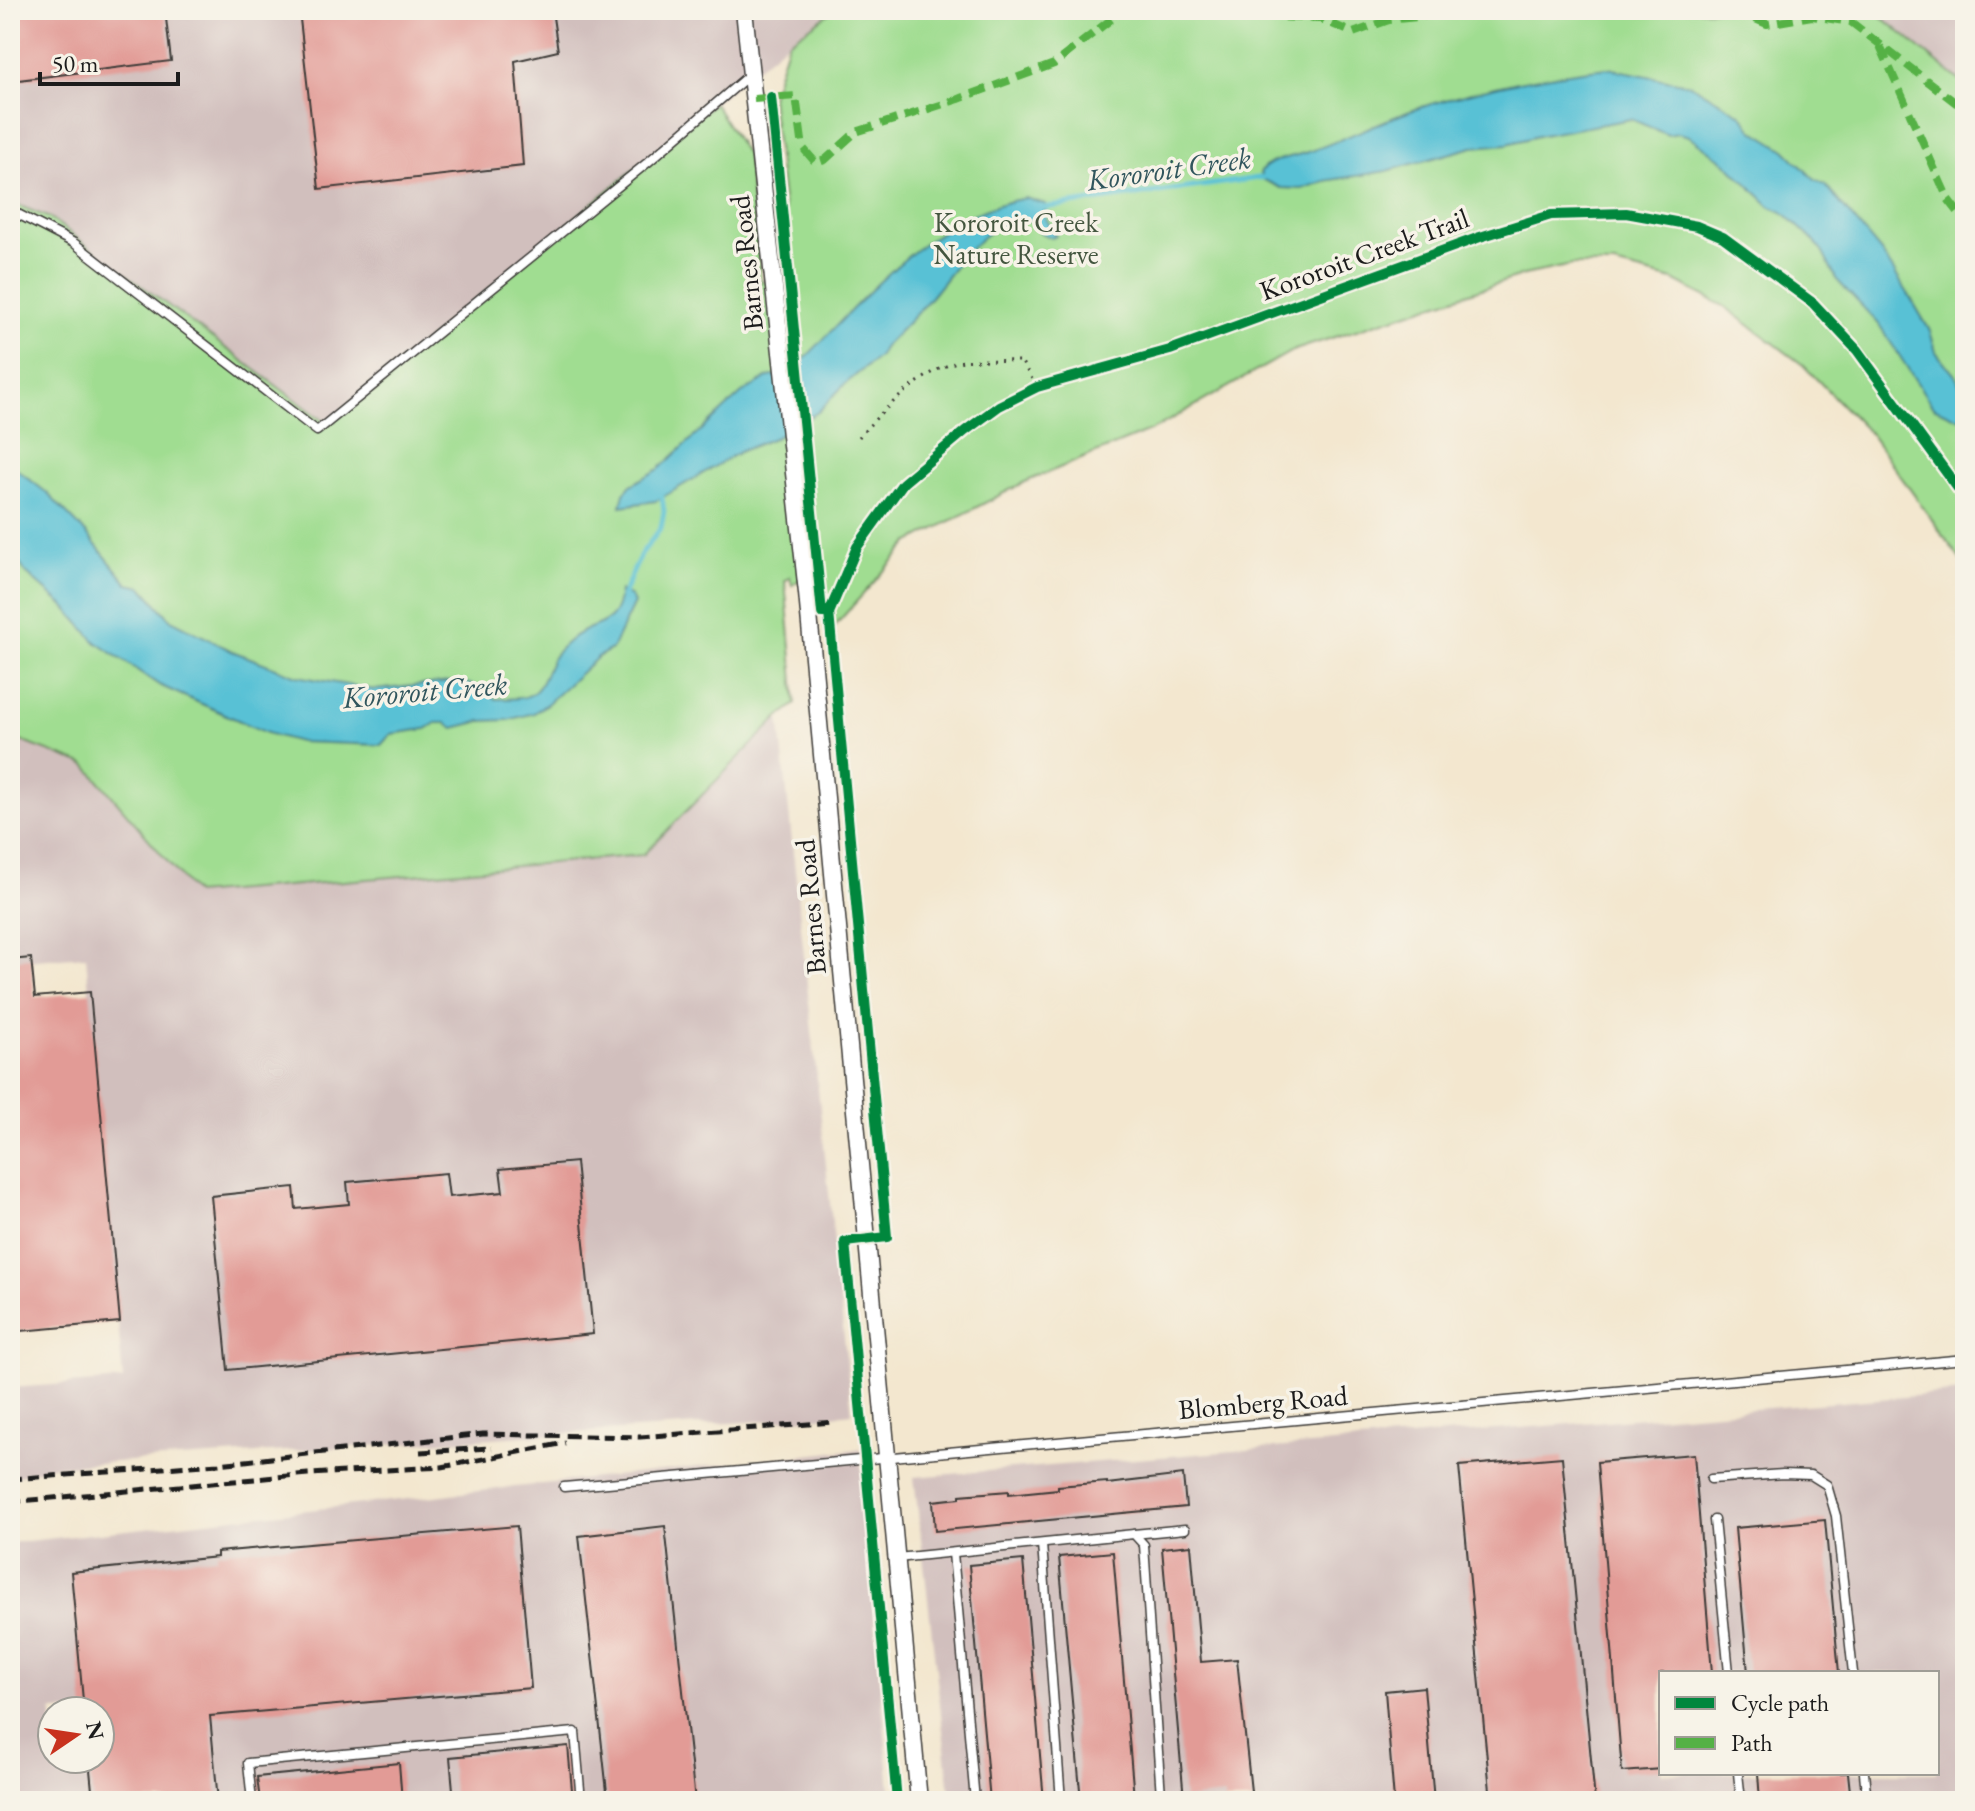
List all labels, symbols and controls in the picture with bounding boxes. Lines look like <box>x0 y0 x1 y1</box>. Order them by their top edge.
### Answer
scale bar <box>40 36 178 86</box>
text: 50 m <box>52 48 99 79</box>
water label: Kororoit Creek <box>1083 138 1254 199</box>
street label: Barnes Road <box>721 193 771 332</box>
street label: Kororoit Creek Trail <box>1254 199 1474 309</box>
park label: Kororoit Creek Nature Reserve <box>933 204 1099 272</box>
water label: Kororoit Creek <box>340 664 509 717</box>
street label: Barnes Road <box>786 837 834 976</box>
street label: Blomberg Road <box>1177 1377 1350 1427</box>
legend <box>1659 1671 1939 1775</box>
text: Cycle path <box>1731 1687 1829 1718</box>
north arrow <box>36 1695 116 1775</box>
text: N <box>79 1719 111 1743</box>
text: Path <box>1731 1727 1773 1758</box>

